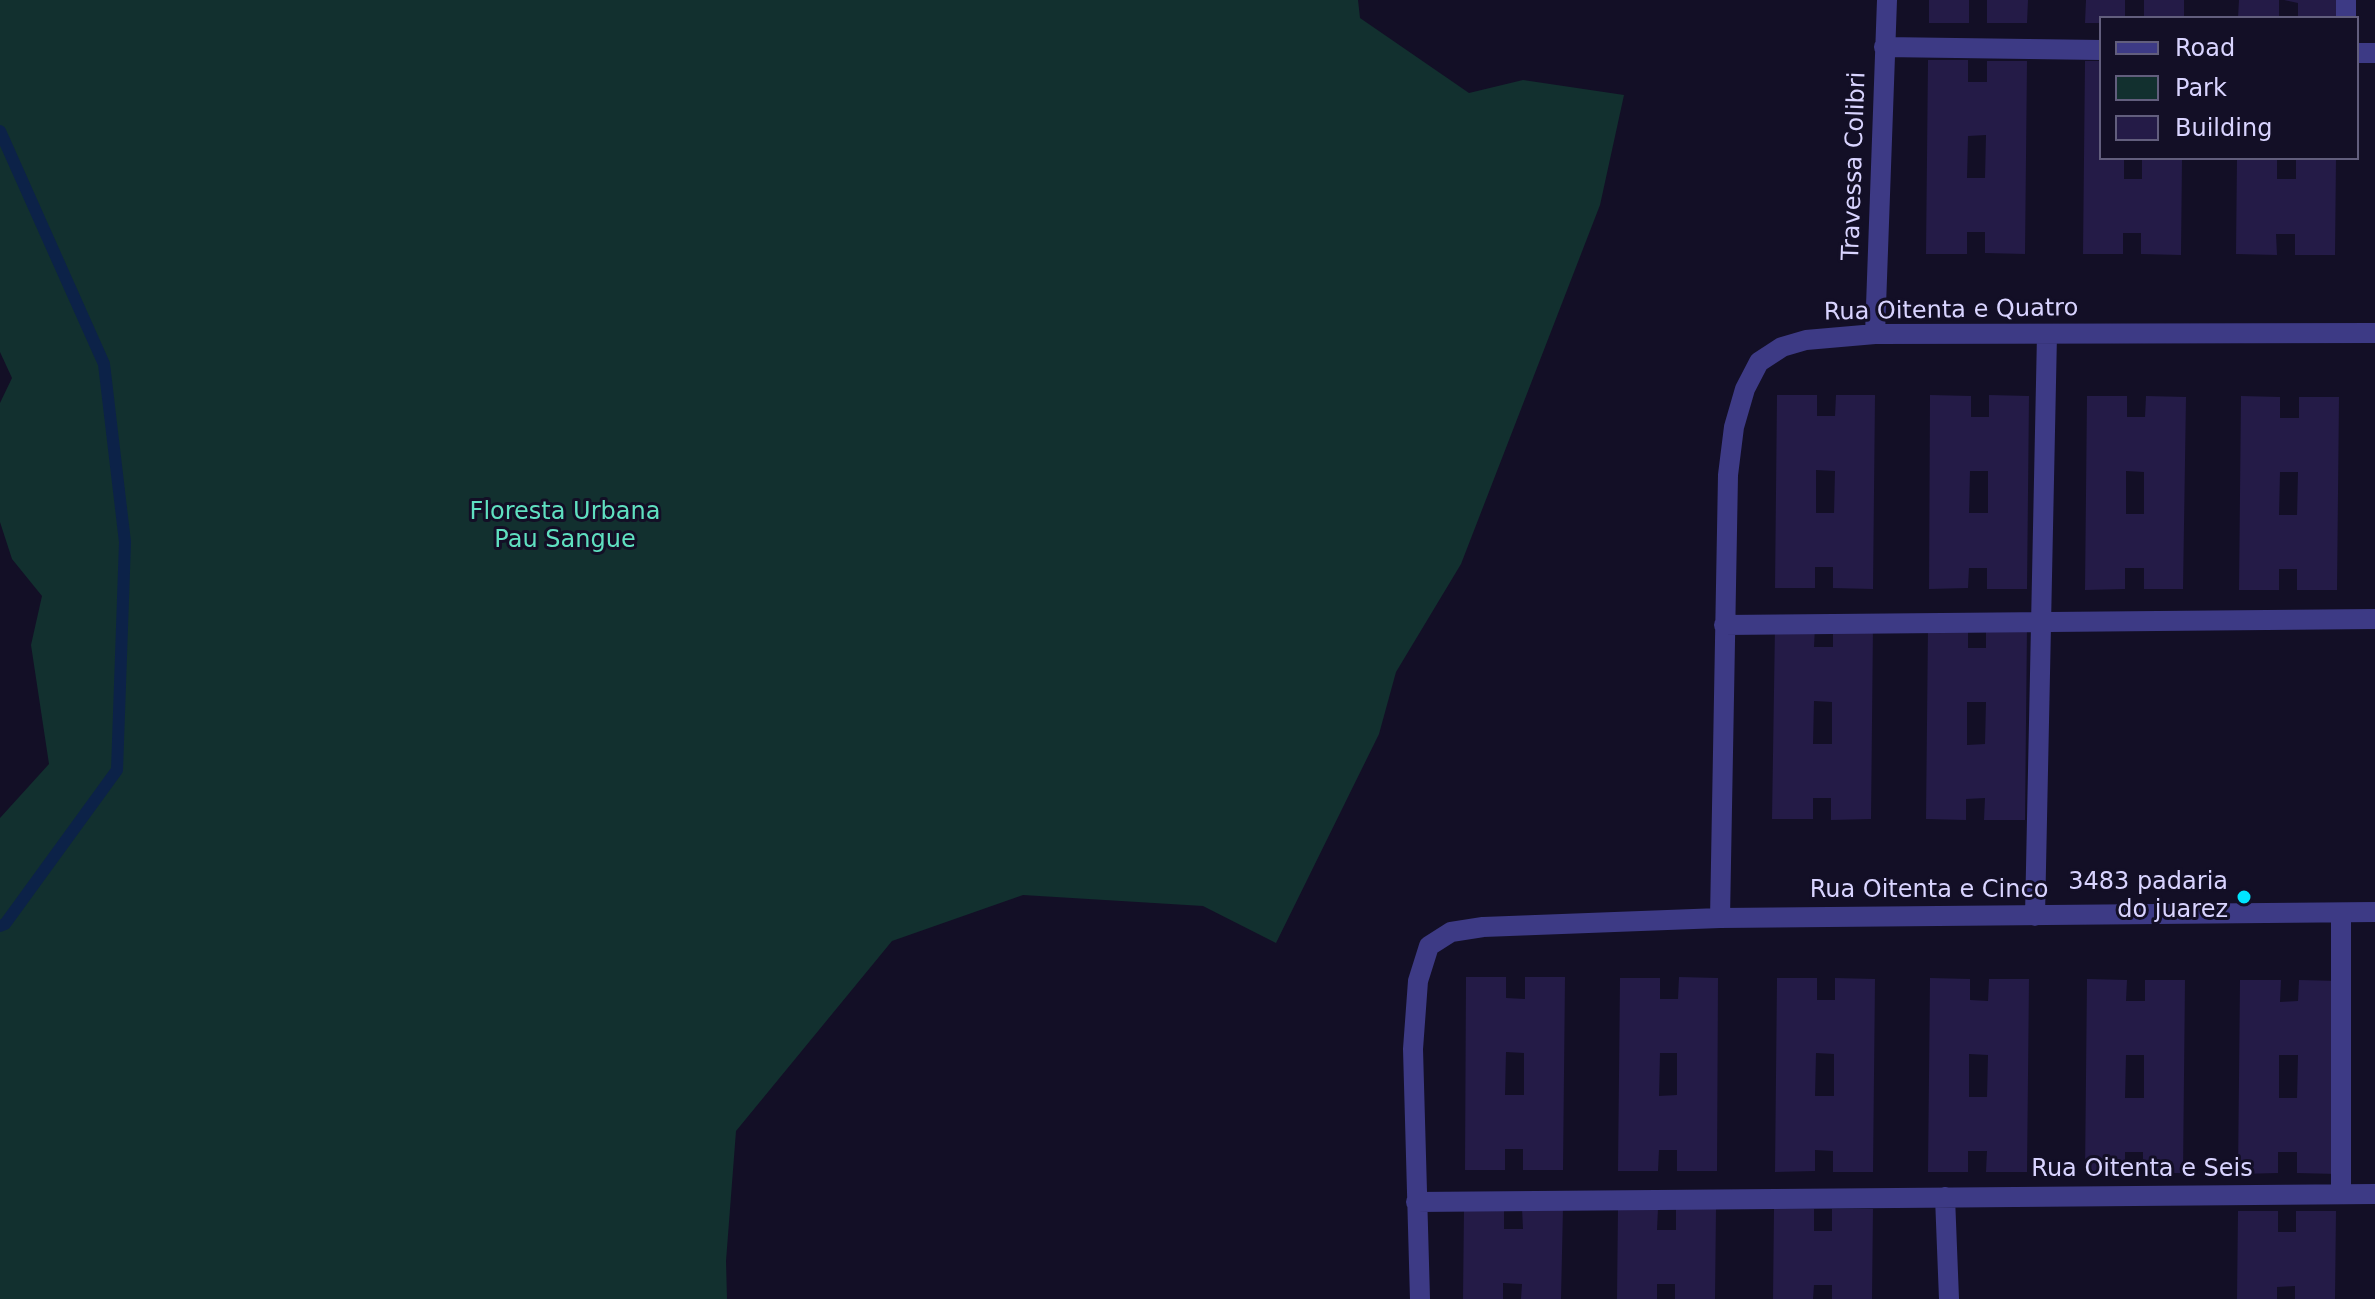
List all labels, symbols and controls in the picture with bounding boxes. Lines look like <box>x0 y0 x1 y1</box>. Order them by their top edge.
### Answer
legend <box>2099 16 2359 160</box>
text: Road <box>2175 34 2235 62</box>
street label: Travessa Colibri <box>1837 71 1873 261</box>
text: Park <box>2175 74 2227 102</box>
text: Building <box>2175 114 2272 142</box>
street label: Rua Oitenta e Quatro <box>1824 294 2078 328</box>
park label: Floresta Urbana Pau Sangue <box>470 499 660 555</box>
place label: 3483 padaria do juarez <box>2068 869 2228 925</box>
street label: Rua Oitenta e Cinco <box>1810 877 2048 905</box>
marker: 3483 padaria do juarez <box>2235 888 2253 906</box>
street label: Rua Oitenta e Seis <box>2031 1156 2253 1184</box>

